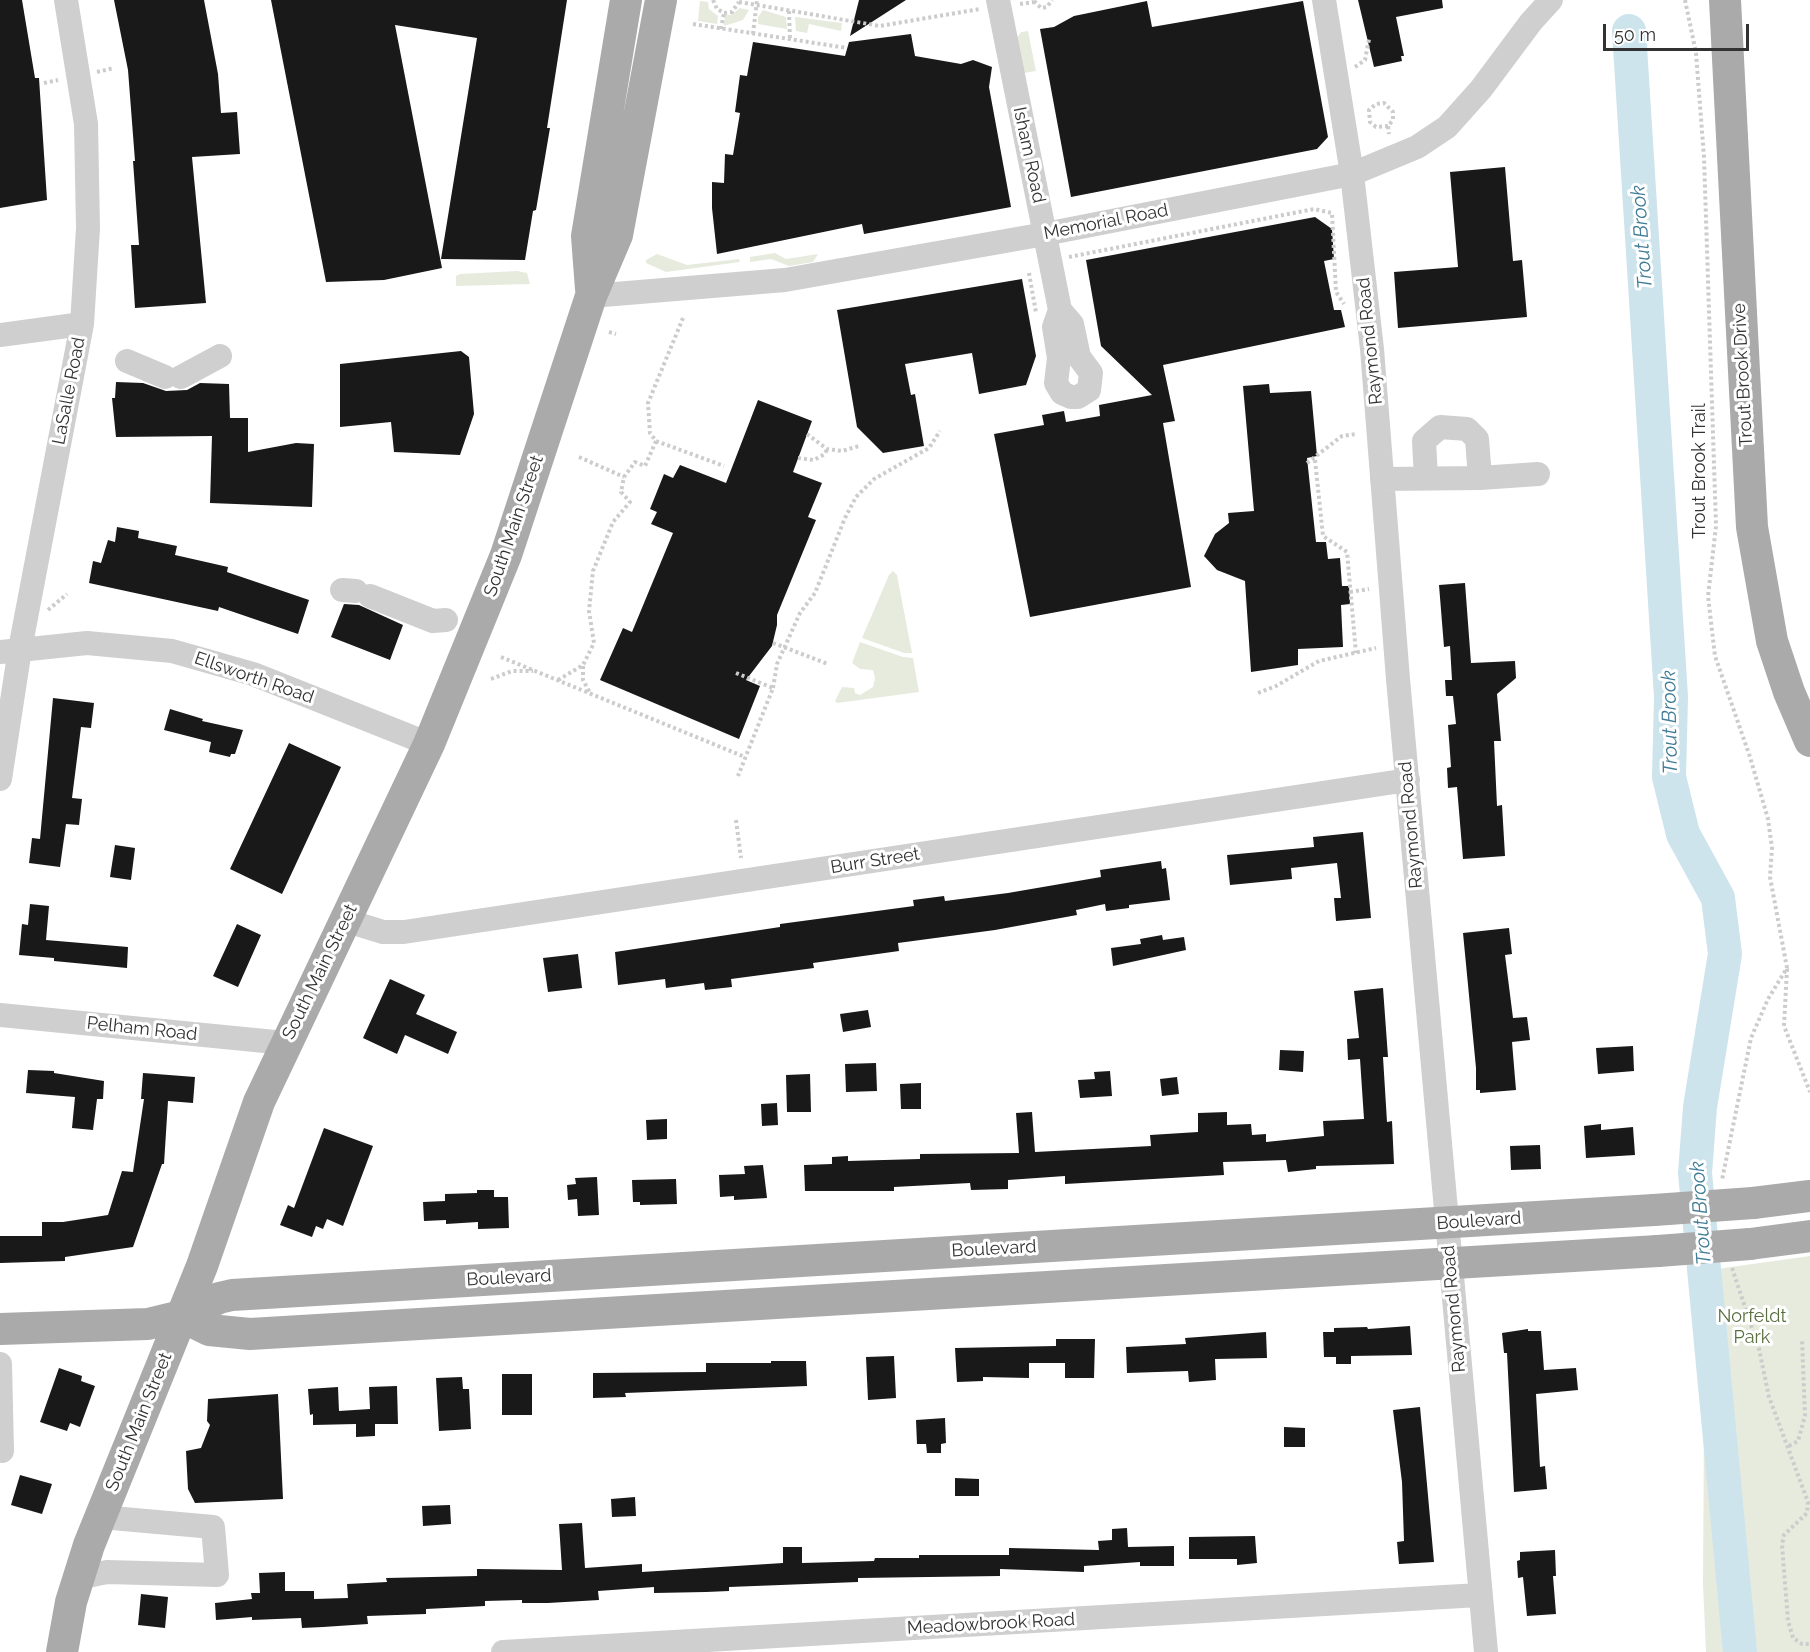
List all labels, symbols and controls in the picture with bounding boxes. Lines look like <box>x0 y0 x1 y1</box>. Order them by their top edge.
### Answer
scale bar <box>1606 12 1752 50</box>
text: 50 m <box>1614 24 1656 45</box>
street label: Isham Road <box>1008 105 1050 205</box>
water label: Trout Brook <box>1626 184 1658 290</box>
street label: Memorial Road <box>1042 199 1170 245</box>
street label: Raymond Road <box>1353 276 1387 406</box>
street label: Trout Brook Drive <box>1728 303 1758 447</box>
street label: LaSalle Road <box>48 335 90 447</box>
street label: Trout Brook Trail <box>1689 403 1711 539</box>
street label: South Main Street <box>480 453 548 599</box>
street label: Ellsworth Road <box>191 647 317 709</box>
water label: Trout Brook <box>1657 670 1683 774</box>
street label: Raymond Road <box>1395 761 1427 889</box>
street label: Burr Street <box>829 843 921 879</box>
street label: South Main Street <box>278 901 362 1043</box>
street label: Pelham Road <box>86 1012 198 1046</box>
water label: Trout Brook <box>1685 1160 1717 1266</box>
street label: Boulevard <box>1436 1207 1522 1235</box>
street label: Boulevard <box>951 1236 1037 1262</box>
street label: Raymond Road <box>1438 1245 1470 1373</box>
street label: Boulevard <box>466 1265 552 1291</box>
park label: Norfeldt Park <box>1717 1306 1787 1348</box>
street label: South Main Street <box>101 1349 177 1495</box>
street label: Meadowbrook Road <box>907 1609 1075 1639</box>

